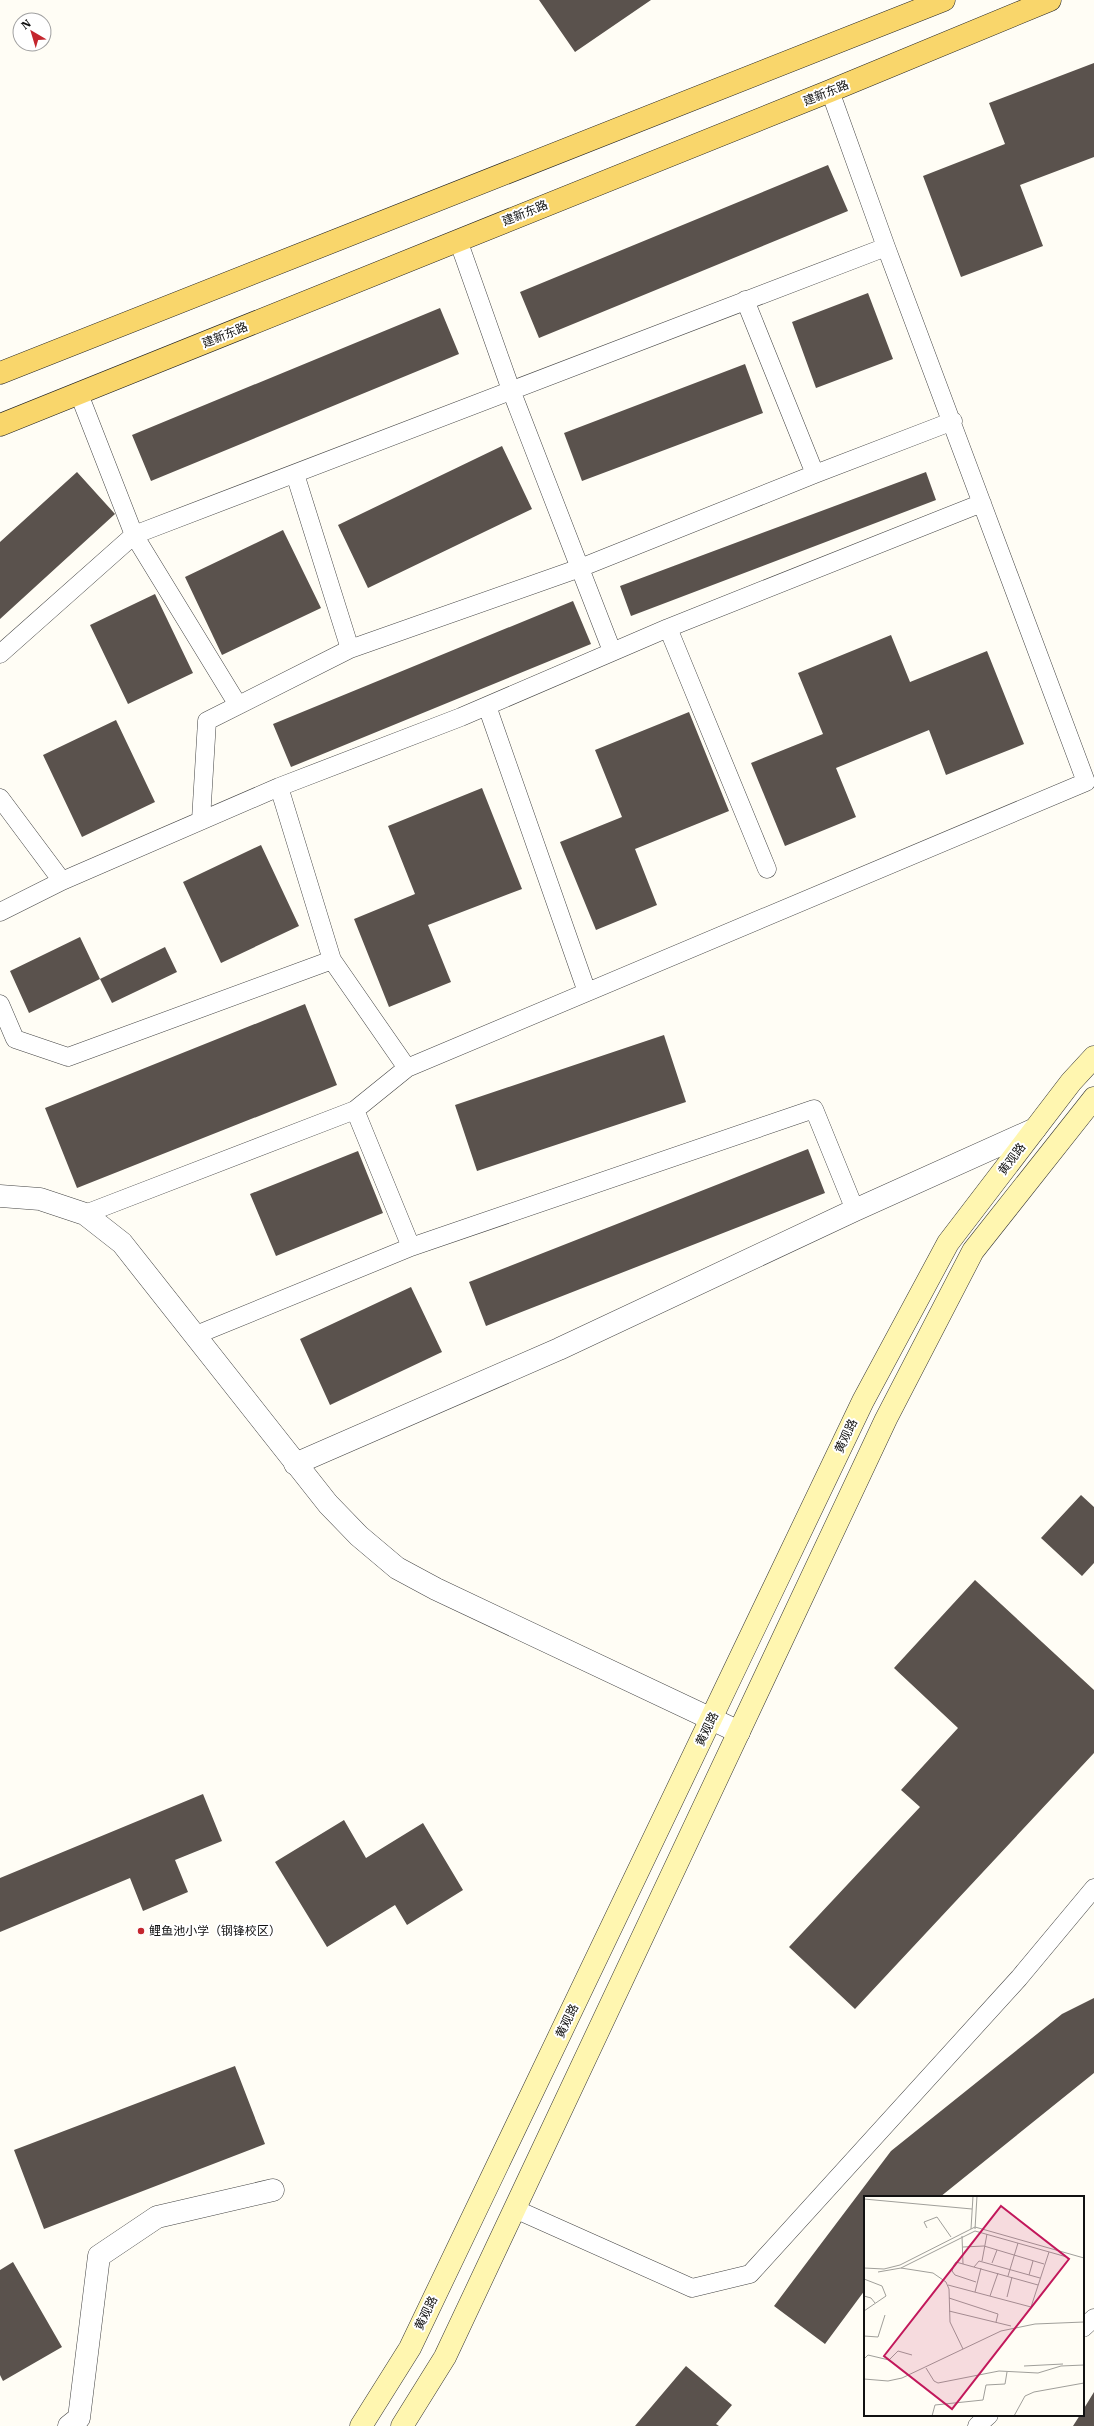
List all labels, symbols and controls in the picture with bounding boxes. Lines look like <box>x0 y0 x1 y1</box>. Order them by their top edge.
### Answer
north arrow <box>12 12 52 52</box>
text: N <box>18 16 34 32</box>
street label: 建新东路 <box>801 77 851 108</box>
street label: 建新东路 <box>500 197 550 228</box>
street label: 建新东路 <box>200 319 250 350</box>
street label: 黄观路 <box>995 1140 1028 1178</box>
street label: 黄观路 <box>831 1416 860 1455</box>
street label: 黄观路 <box>692 1709 721 1748</box>
place label: 鲤鱼池小学（钢锋校区） <box>149 1923 281 1938</box>
marker: 鲤鱼池小学（钢锋校区） <box>136 1926 146 1936</box>
street label: 黄观路 <box>552 2001 581 2040</box>
inset map <box>864 2196 1084 2416</box>
street label: 黄观路 <box>411 2293 440 2332</box>

